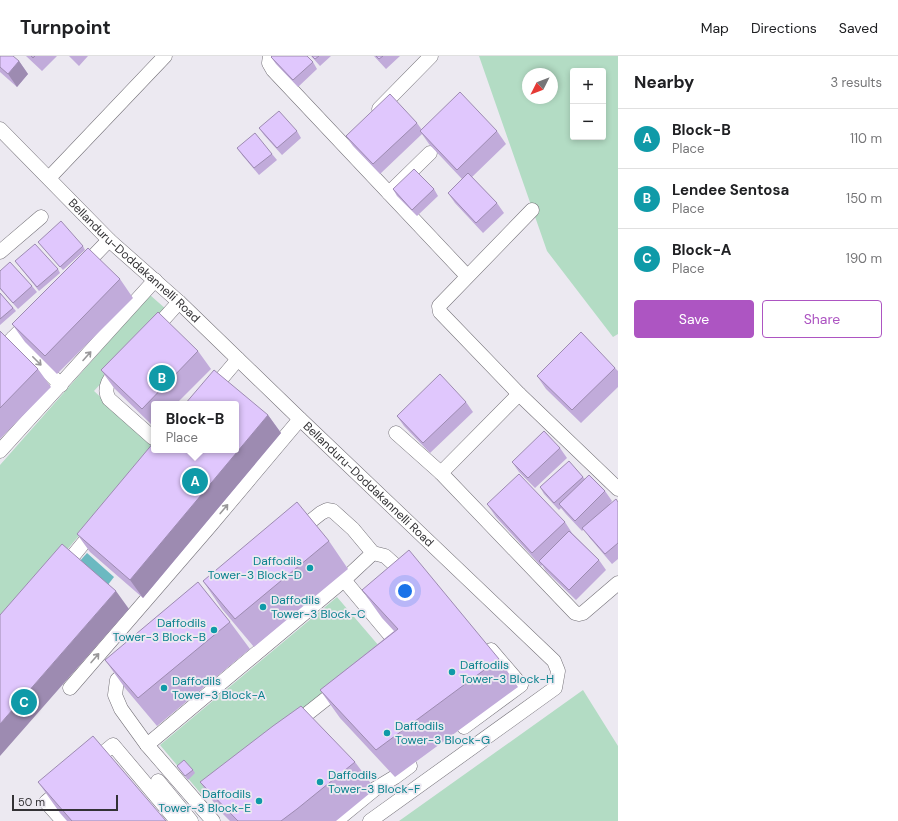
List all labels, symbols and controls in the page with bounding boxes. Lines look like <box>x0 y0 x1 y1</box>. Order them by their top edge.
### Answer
text: Turnpoint <box>20 15 111 40</box>
text: Map <box>701 19 729 37</box>
text: Directions <box>751 19 817 37</box>
text: Saved <box>839 19 878 37</box>
north arrow <box>522 68 558 104</box>
map controls <box>570 68 606 140</box>
button: + <box>570 68 606 104</box>
text: Nearby <box>634 71 694 93</box>
text: 3 results <box>830 74 882 91</box>
button: − <box>570 104 606 140</box>
text: Block-B <box>672 120 731 140</box>
text: A <box>642 130 652 147</box>
text: 110 m <box>850 130 882 147</box>
text: Place <box>672 140 704 157</box>
text: Lendee Sentosa <box>672 180 789 200</box>
text: B <box>643 190 651 207</box>
text: 150 m <box>846 190 882 207</box>
street label: Bellanduru-Doddakannelli Road <box>65 195 203 326</box>
text: Place <box>672 200 704 217</box>
text: Block-A <box>672 240 731 260</box>
text: C <box>642 250 652 267</box>
text: 190 m <box>846 250 882 267</box>
text: Place <box>672 260 704 277</box>
button: Save <box>634 300 754 338</box>
button: Share <box>762 300 882 338</box>
one-way arrow <box>82 351 91 361</box>
one-way arrow <box>32 356 42 366</box>
pin: B <box>149 363 175 393</box>
popup <box>151 401 239 453</box>
text: Block-B <box>166 409 224 429</box>
street label: Bellanduru-Doddakannelli Road <box>300 418 437 550</box>
text: Place <box>166 429 198 446</box>
pin: A <box>182 466 208 496</box>
one-way arrow <box>220 504 229 514</box>
place label: Daffodils Tower-3 Block-D <box>208 553 302 583</box>
marker: Daffodils Tower-3 Block-D <box>305 563 315 573</box>
your location <box>395 581 415 601</box>
place label: Daffodils Tower-3 Block-C <box>271 592 366 622</box>
marker: Daffodils Tower-3 Block-C <box>258 602 268 612</box>
place label: Daffodils Tower-3 Block-B <box>113 615 206 645</box>
marker: Daffodils Tower-3 Block-B <box>209 625 219 635</box>
one-way arrow <box>91 653 100 663</box>
place label: Daffodils Tower-3 Block-H <box>460 657 554 687</box>
marker: Daffodils Tower-3 Block-H <box>447 667 457 677</box>
place label: Daffodils Tower-3 Block-A <box>172 673 266 703</box>
marker: Daffodils Tower-3 Block-A <box>159 683 169 693</box>
pin: C <box>11 687 37 717</box>
place label: Daffodils Tower-3 Block-G <box>395 718 490 748</box>
marker: Daffodils Tower-3 Block-G <box>382 728 392 738</box>
place label: Daffodils Tower-3 Block-F <box>328 767 421 797</box>
marker: Daffodils Tower-3 Block-F <box>315 777 325 787</box>
place label: Daffodils Tower-3 Block-E <box>158 786 251 816</box>
scale bar <box>12 793 118 812</box>
text: 50 m <box>18 795 45 809</box>
marker: Daffodils Tower-3 Block-E <box>254 796 264 806</box>

